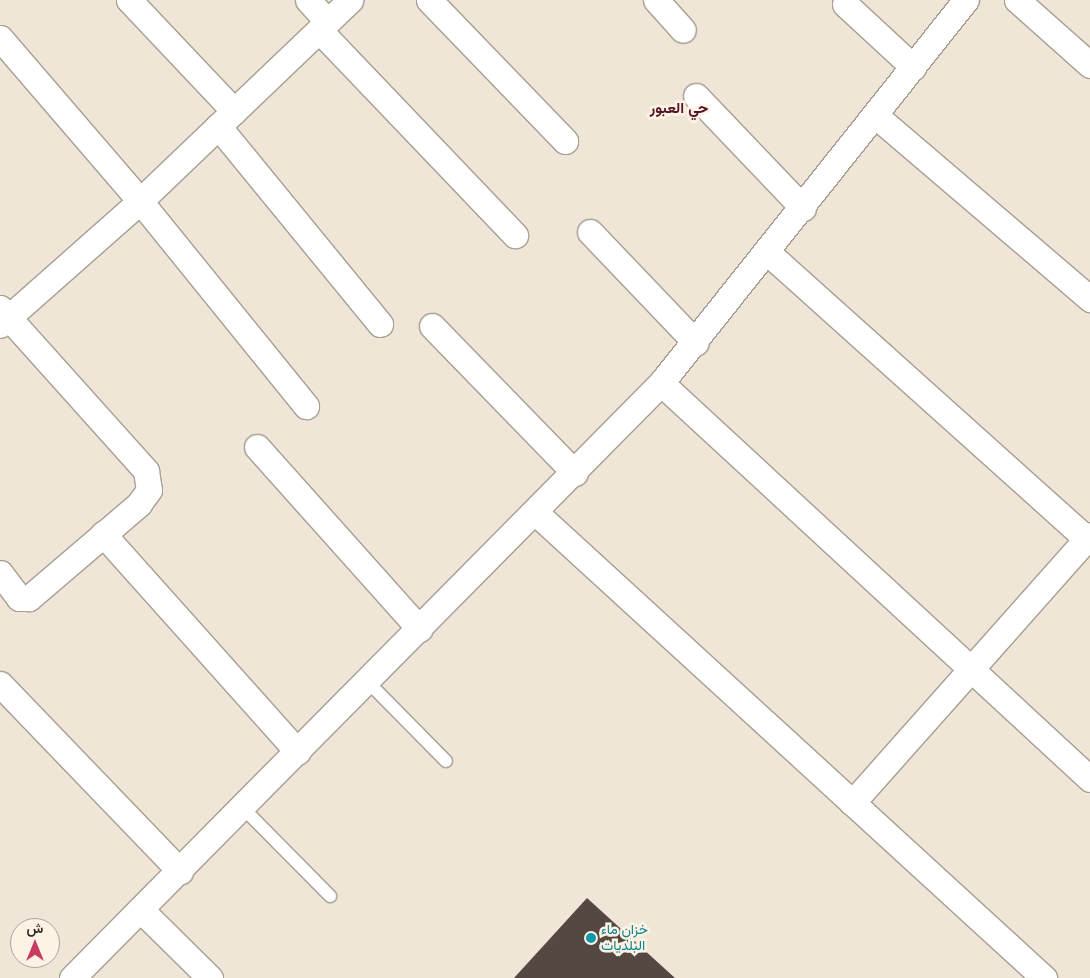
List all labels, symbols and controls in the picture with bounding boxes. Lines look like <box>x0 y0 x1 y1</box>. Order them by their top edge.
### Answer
district label: حي العبور <box>650 100 708 118</box>
north arrow <box>10 918 60 968</box>
text: ش <box>27 919 43 938</box>
place label: خزان ماء البلديات <box>601 922 648 954</box>
marker: خزان ماء البلديات <box>585 932 597 944</box>

